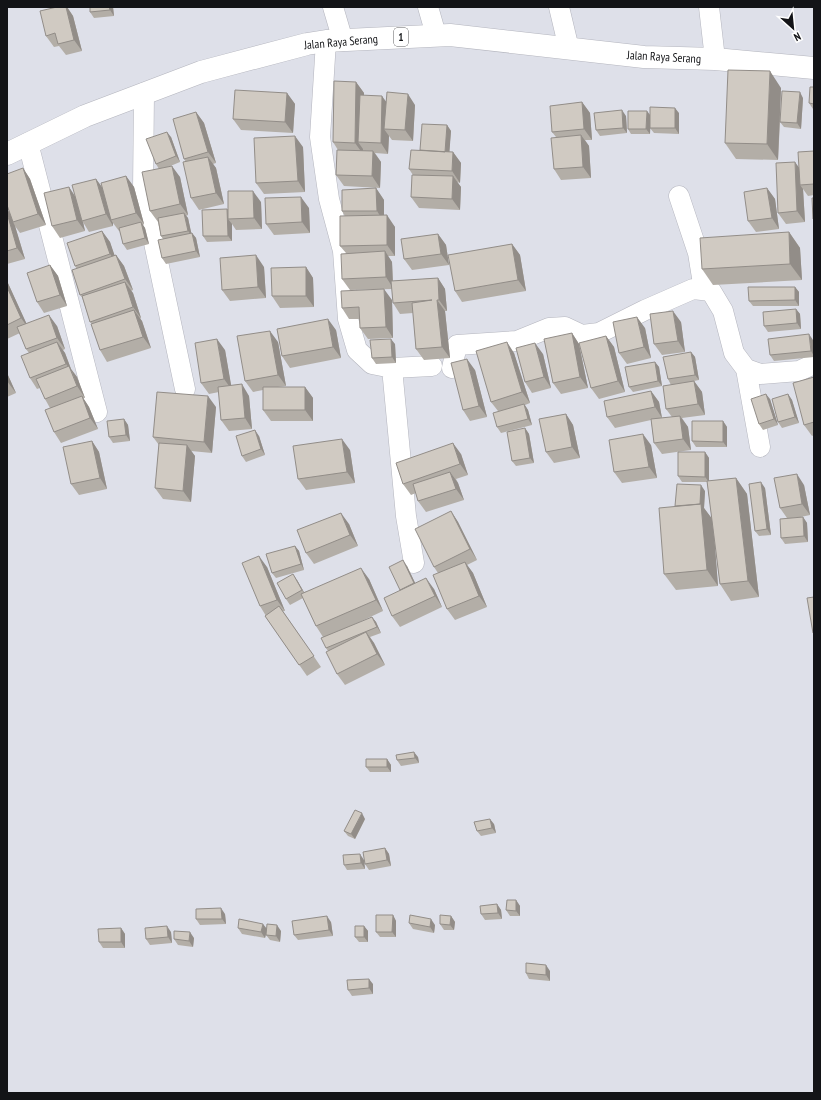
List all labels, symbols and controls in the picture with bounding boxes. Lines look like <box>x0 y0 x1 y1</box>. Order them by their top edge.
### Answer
north arrow <box>773 8 813 48</box>
road number: 1 <box>394 28 408 46</box>
text: N <box>792 29 803 45</box>
street label: Jalan Raya Serang <box>302 31 379 52</box>
street label: Jalan Raya Serang <box>626 47 701 66</box>

